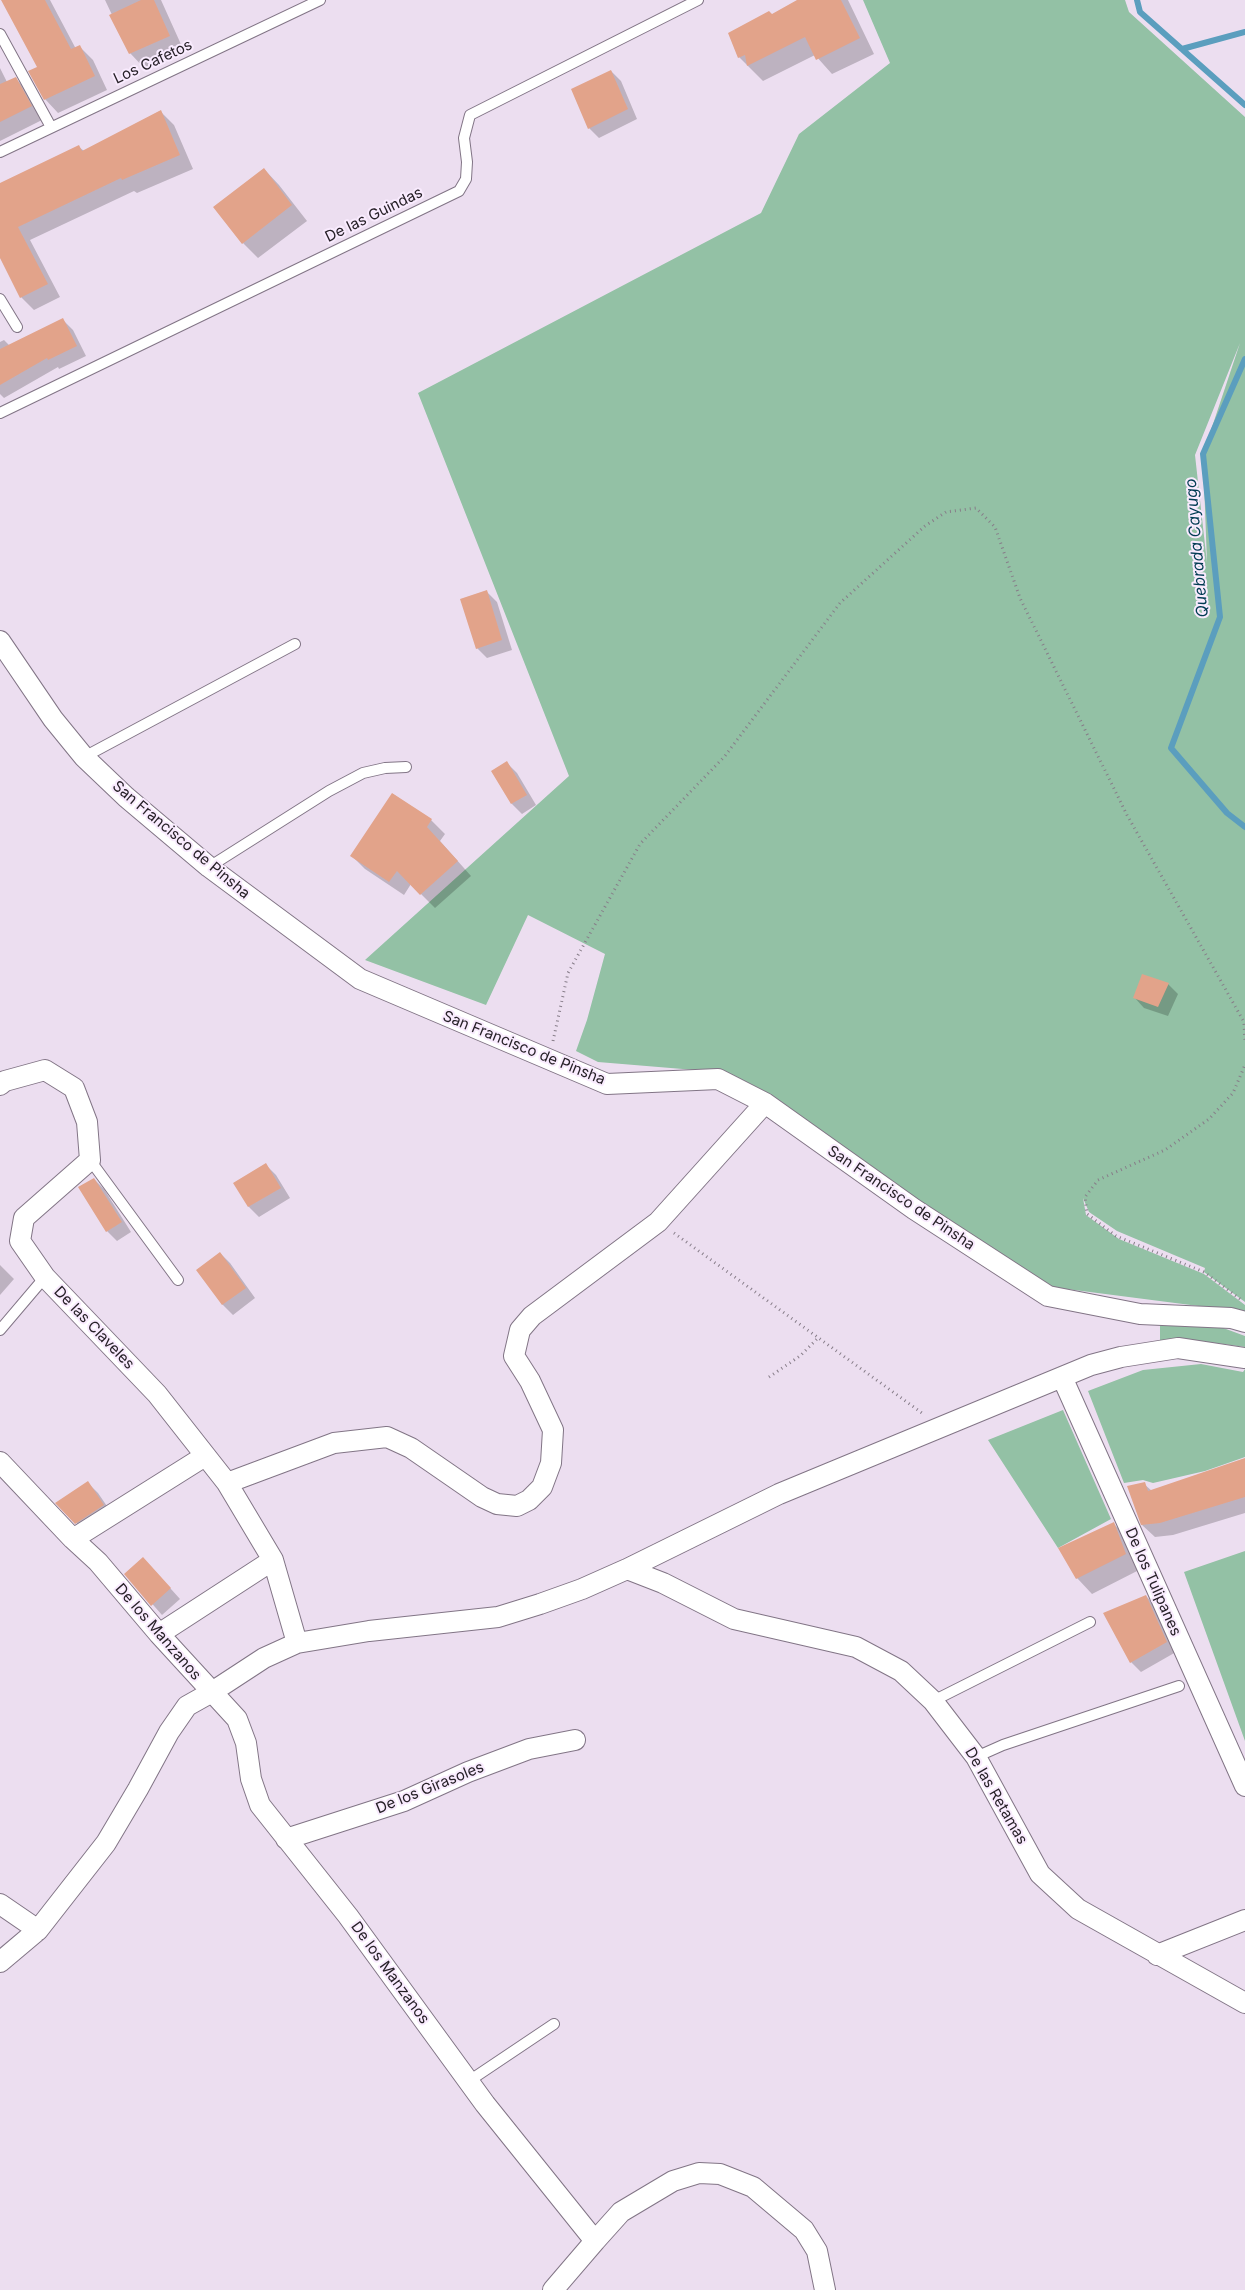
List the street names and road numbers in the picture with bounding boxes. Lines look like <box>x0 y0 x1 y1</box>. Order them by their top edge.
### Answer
street label: Los Cafetos <box>111 36 195 88</box>
street label: De las Guindas <box>322 184 426 246</box>
street label: San Francisco de Pinsha <box>109 777 253 903</box>
street label: San Francisco de Pinsha <box>440 1007 608 1089</box>
street label: San Francisco de Pinsha <box>824 1142 978 1254</box>
street label: De las Claveles <box>50 1283 138 1373</box>
street label: De los Tulipanes <box>1121 1525 1185 1639</box>
street label: De los Manzanos <box>111 1580 205 1684</box>
street label: De las Retamas <box>961 1744 1031 1848</box>
street label: De los Girasoles <box>373 1758 487 1818</box>
street label: De los Manzanos <box>347 1918 433 2028</box>

